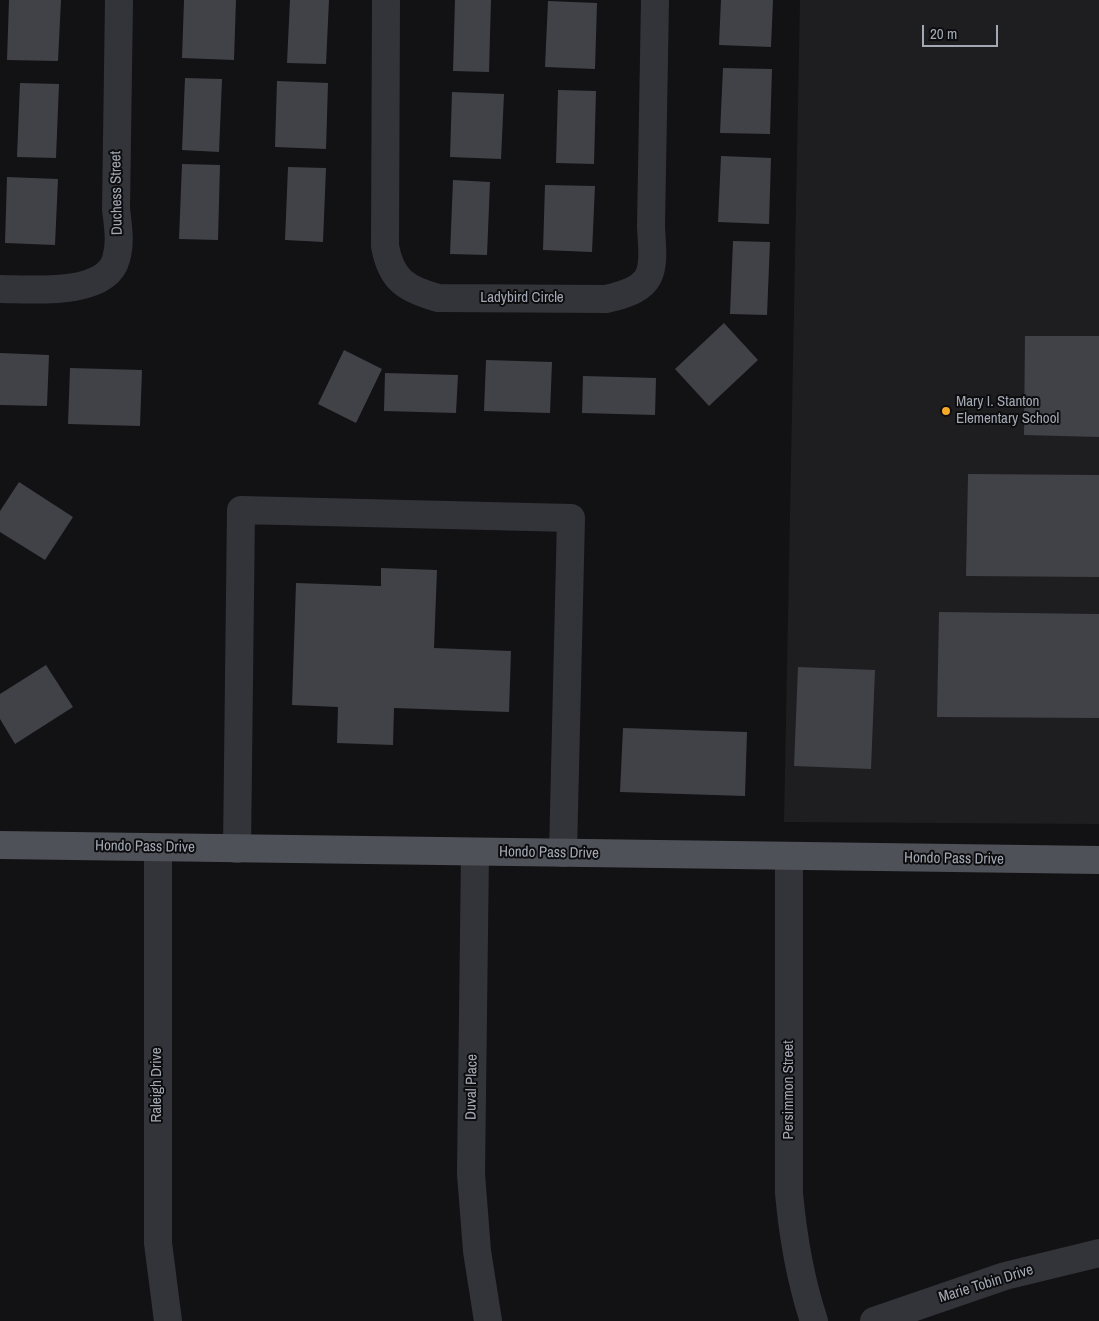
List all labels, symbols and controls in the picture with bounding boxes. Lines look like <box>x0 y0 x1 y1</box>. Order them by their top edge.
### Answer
scale bar <box>924 15 1000 47</box>
text: 20 m <box>930 23 957 44</box>
street label: Duchess Street <box>107 151 127 235</box>
street label: Ladybird Circle <box>480 289 564 307</box>
place label: Mary I. Stanton Elementary School <box>956 393 1059 428</box>
marker: Mary I. Stanton Elementary School <box>940 405 952 417</box>
street label: Hondo Pass Drive <box>95 837 195 857</box>
street label: Hondo Pass Drive <box>499 843 599 863</box>
street label: Hondo Pass Drive <box>904 849 1004 869</box>
street label: Persimmon Street <box>780 1040 798 1140</box>
street label: Raleigh Drive <box>148 1047 166 1123</box>
street label: Duval Place <box>462 1054 482 1120</box>
street label: Marie Tobin Drive <box>937 1261 1035 1307</box>

